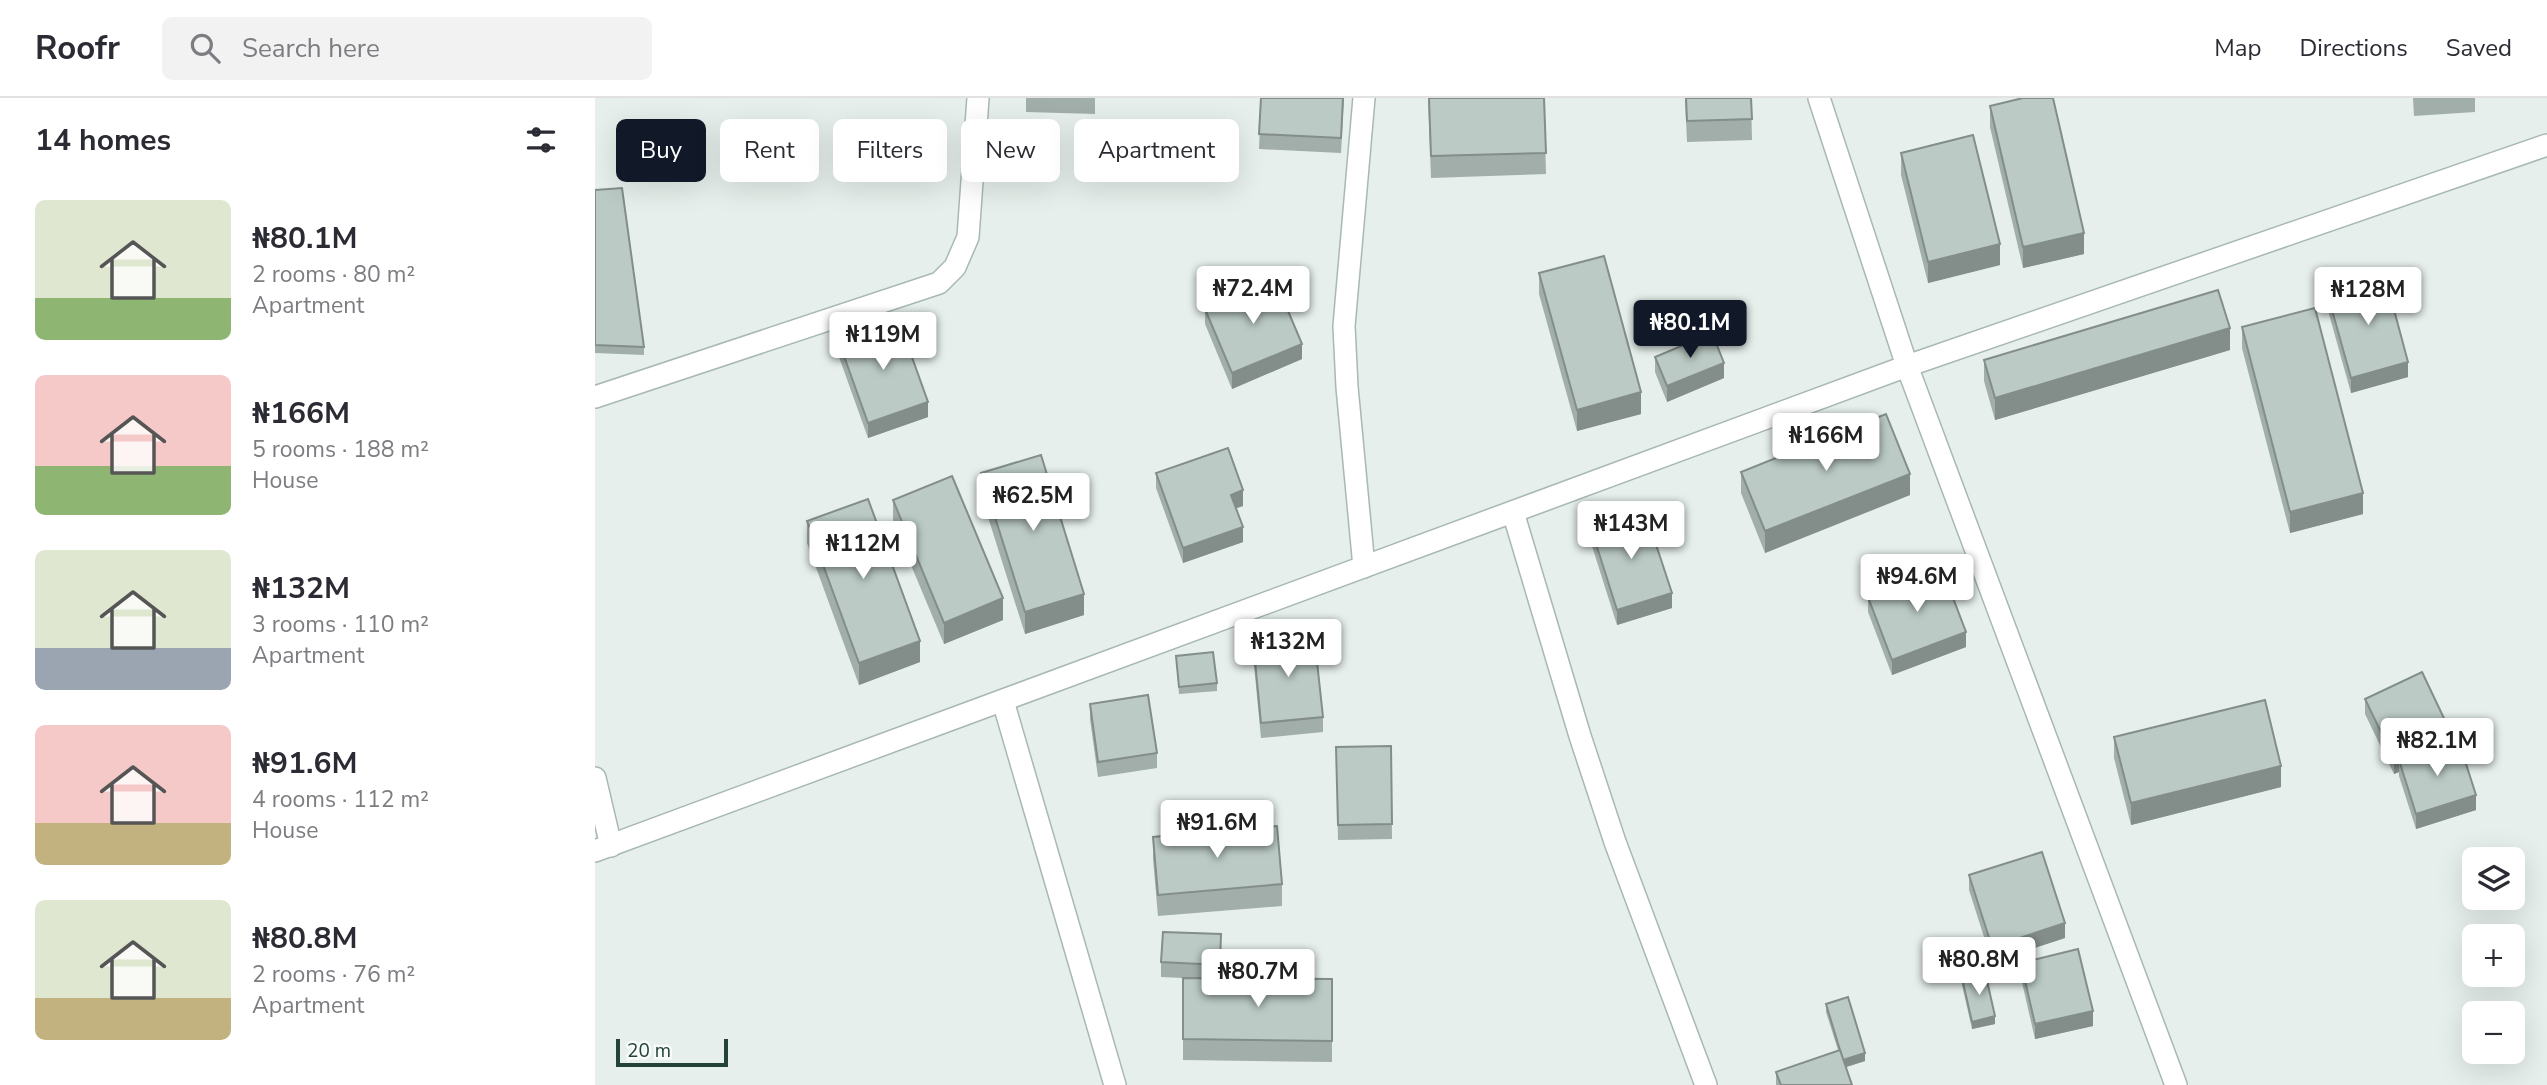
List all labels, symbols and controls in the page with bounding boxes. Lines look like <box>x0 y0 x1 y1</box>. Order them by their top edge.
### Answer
search box <box>162 17 652 80</box>
text: Roofr <box>35 26 120 71</box>
icon: search <box>186 29 224 67</box>
text: Search here <box>242 31 380 66</box>
text: Map <box>2214 32 2261 64</box>
text: Directions <box>2299 32 2408 64</box>
text: Saved <box>2446 32 2512 64</box>
chip: Buy <box>616 119 706 182</box>
chip: Rent <box>720 119 819 182</box>
chip: Filters <box>833 119 947 182</box>
chip: New <box>961 119 1060 182</box>
chip: Apartment <box>1074 119 1239 182</box>
text: 14 homes <box>35 120 171 161</box>
icon: filters <box>522 121 560 159</box>
text: ₦80.1M <box>252 218 357 259</box>
icon: home <box>91 228 175 312</box>
text: 2 rooms · 80 m² <box>252 259 415 290</box>
pin: ₦72.4M <box>1196 266 1310 326</box>
pin: ₦128M <box>2319 268 2417 327</box>
text: ₦72.4M <box>1213 273 1293 304</box>
text: ₦128M <box>2330 274 2406 305</box>
text: Apartment <box>252 290 364 321</box>
pin: ₦80.1M <box>1633 300 1747 360</box>
text: ₦80.1M <box>1650 307 1730 338</box>
pin: ₦119M <box>834 313 932 372</box>
text: ₦119M <box>845 319 921 350</box>
text: ₦166M <box>252 393 350 434</box>
icon: home <box>91 403 175 487</box>
pin: ₦166M <box>1777 414 1875 473</box>
text: ₦166M <box>1788 420 1864 451</box>
text: 5 rooms · 188 m² <box>252 434 429 465</box>
text: House <box>252 465 319 496</box>
pin: ₦62.5M <box>976 474 1090 533</box>
text: ₦62.5M <box>993 480 1073 511</box>
pin: ₦143M <box>1582 502 1680 561</box>
text: ₦143M <box>1593 508 1669 539</box>
pin: ₦112M <box>814 522 912 581</box>
text: ₦112M <box>825 528 901 559</box>
pin: ₦94.6M <box>1860 554 1974 614</box>
text: ₦94.6M <box>1877 561 1957 592</box>
text: ₦132M <box>252 568 350 609</box>
icon: home <box>91 578 175 662</box>
text: 3 rooms · 110 m² <box>252 609 429 640</box>
pin: ₦132M <box>1239 620 1337 679</box>
text: ₦132M <box>1250 626 1326 657</box>
text: Apartment <box>252 640 364 671</box>
pin: ₦82.1M <box>2380 718 2494 778</box>
text: ₦82.1M <box>2397 725 2477 756</box>
text: ₦91.6M <box>252 743 357 784</box>
icon: home <box>91 753 175 837</box>
text: 4 rooms · 112 m² <box>252 784 429 815</box>
pin: ₦91.6M <box>1160 800 1274 860</box>
text: ₦91.6M <box>1177 807 1257 838</box>
text: House <box>252 815 319 846</box>
map controls <box>2462 847 2525 1064</box>
button: layers <box>2462 847 2525 910</box>
text: ₦80.8M <box>252 918 357 959</box>
button: + <box>2462 924 2525 987</box>
icon: home <box>91 928 175 1012</box>
pin: ₦80.8M <box>1922 937 2036 997</box>
text: ₦80.8M <box>1939 944 2019 975</box>
pin: ₦80.7M <box>1201 950 1315 1009</box>
text: ₦80.7M <box>1218 956 1298 987</box>
text: 2 rooms · 76 m² <box>252 959 415 990</box>
text: Apartment <box>252 990 364 1021</box>
button: − <box>2462 1001 2525 1064</box>
scale bar <box>616 1036 728 1068</box>
text: 20 m <box>627 1038 671 1064</box>

